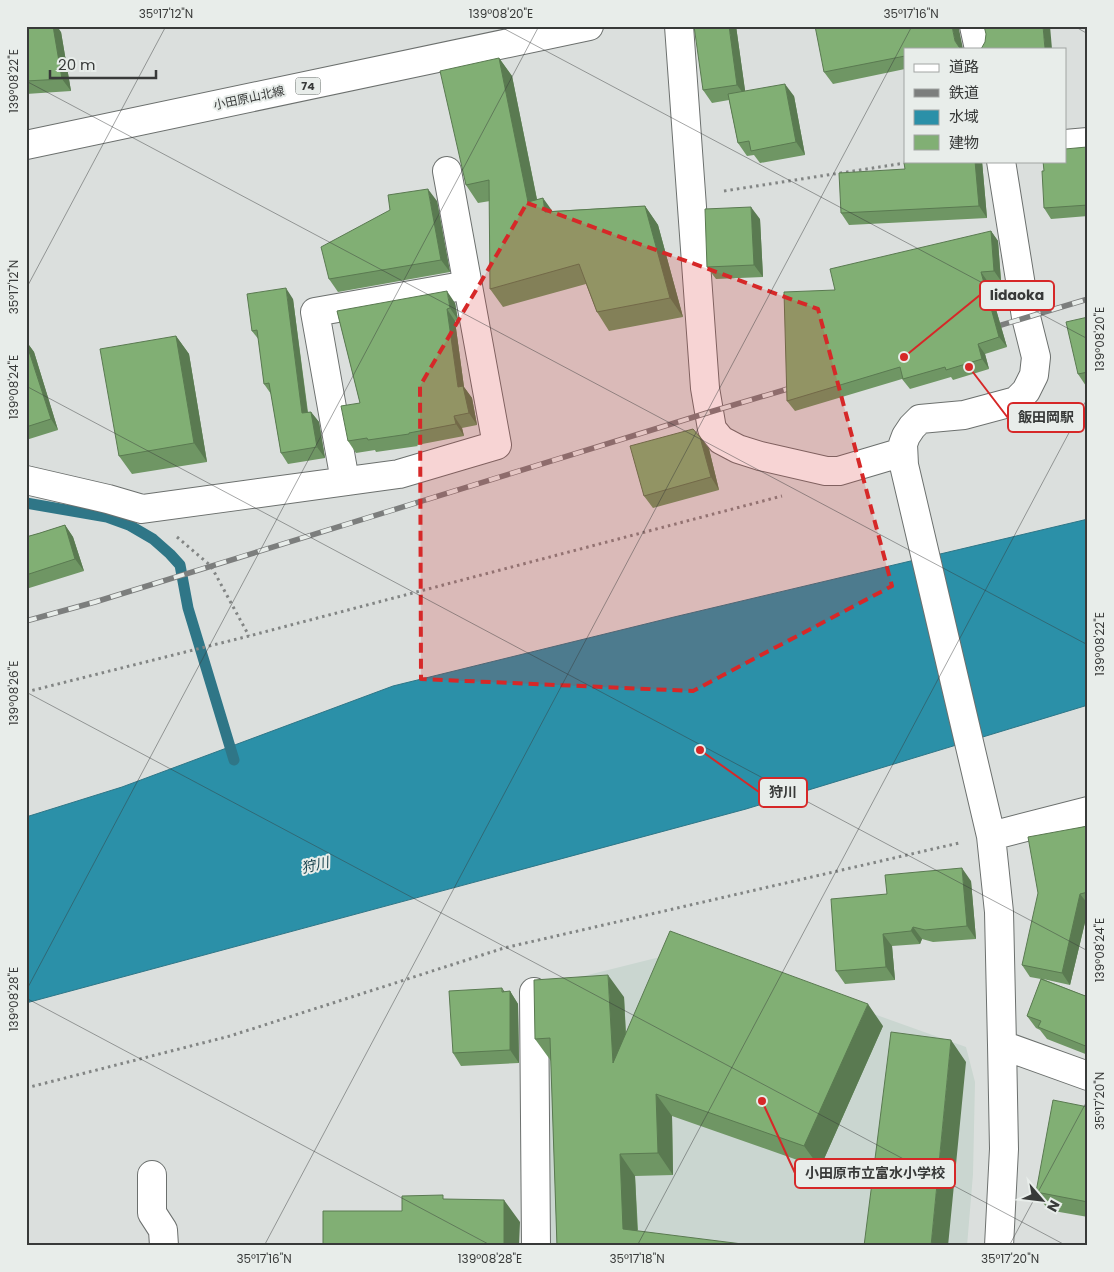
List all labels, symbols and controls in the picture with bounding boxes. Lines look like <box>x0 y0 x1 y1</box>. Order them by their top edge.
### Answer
text: 35°17'12"N <box>139 5 193 22</box>
text: 139°08'20"E <box>469 5 533 22</box>
text: 35°17'16"N <box>883 5 939 22</box>
scale bar <box>50 48 156 80</box>
legend <box>904 48 1066 162</box>
text: 139°08'22"E <box>5 49 22 113</box>
text: 20 m <box>58 54 96 75</box>
text: 道路 <box>949 56 979 77</box>
road number: 74 <box>296 78 320 94</box>
street label: 小田原山北線 <box>212 82 286 113</box>
text: 鉄道 <box>949 82 979 103</box>
text: 水域 <box>949 106 979 127</box>
text: 建物 <box>949 132 979 153</box>
text: 35°17'12"N <box>5 260 22 314</box>
callout: Iidaoka <box>980 281 1054 310</box>
text: Iidaoka <box>990 285 1044 305</box>
text: 139°08'20"E <box>1091 307 1108 371</box>
text: 139°08'24"E <box>5 355 22 419</box>
callout: 飯田岡駅 <box>1008 403 1084 432</box>
text: 飯田岡駅 <box>1018 407 1074 427</box>
text: 139°08'22"E <box>1091 612 1108 676</box>
text: 139°08'26"E <box>5 661 22 725</box>
callout: 狩川 <box>759 778 807 807</box>
text: 狩川 <box>769 782 797 802</box>
water label: 狩川 <box>299 852 333 878</box>
text: 139°08'24"E <box>1091 918 1108 982</box>
text: 139°08'28"E <box>5 967 22 1031</box>
text: 35°17'20"N <box>1091 1072 1108 1130</box>
callout: 小田原市立富水小学校 <box>795 1159 955 1188</box>
text: 小田原市立富水小学校 <box>805 1163 945 1183</box>
north arrow <box>1016 1174 1066 1224</box>
text: N <box>1042 1197 1065 1215</box>
text: 35°17'16"N <box>236 1250 292 1267</box>
text: 139°08'28"E <box>458 1250 522 1267</box>
text: 35°17'18"N <box>609 1250 665 1267</box>
text: 35°17'20"N <box>981 1250 1039 1267</box>

